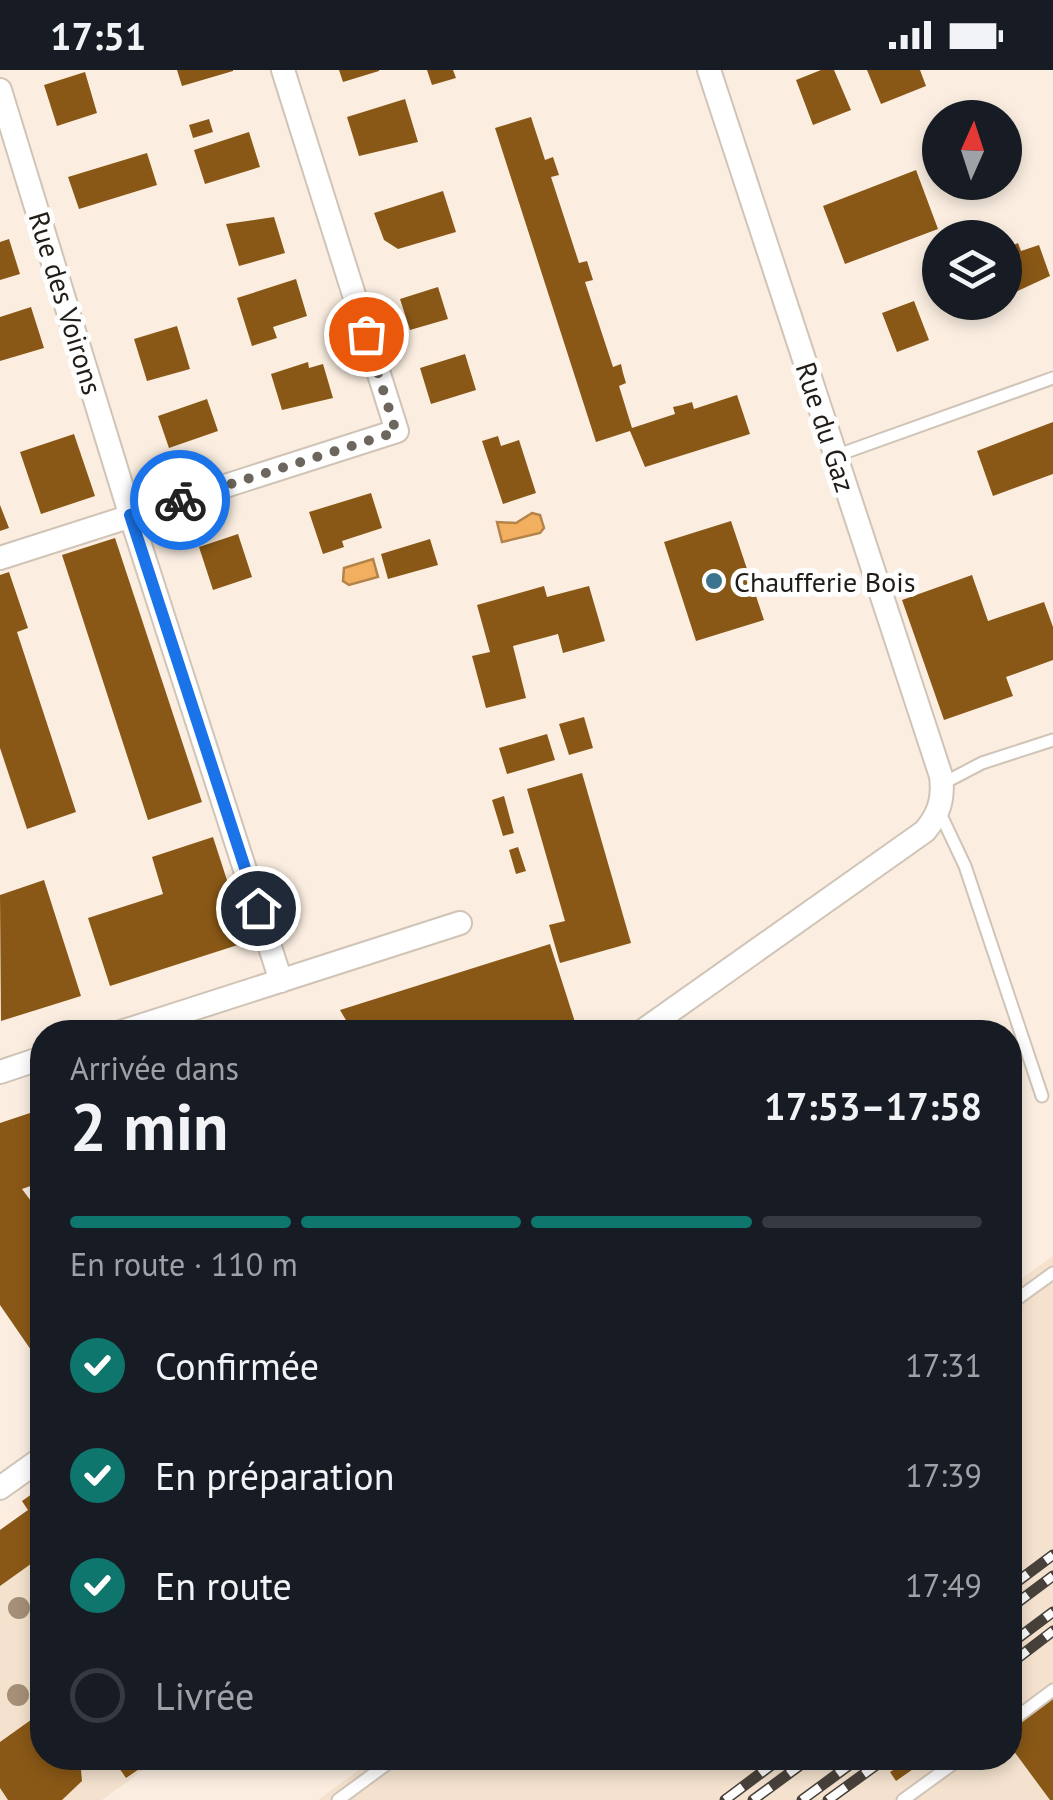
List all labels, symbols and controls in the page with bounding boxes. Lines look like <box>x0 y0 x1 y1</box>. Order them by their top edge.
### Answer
text: 17:51 <box>50 11 146 60</box>
north arrow <box>922 100 1022 200</box>
map controls <box>922 100 1022 320</box>
street label: Rue des Voirons <box>21 207 111 399</box>
button: layers <box>922 220 1022 320</box>
pin <box>324 292 409 377</box>
icon: bag <box>339 307 394 362</box>
street label: Rue du Gaz <box>788 357 864 497</box>
courier <box>130 450 230 550</box>
icon: bike <box>153 473 208 528</box>
place label: Chaufferie Bois <box>734 563 915 600</box>
marker: Chaufferie Bois <box>703 570 725 592</box>
pin <box>216 866 301 951</box>
icon: home <box>231 881 286 936</box>
text: Arrivée dans <box>70 1047 239 1089</box>
text: 17:53–17:58 <box>764 1081 982 1130</box>
text: 2 min <box>70 1084 229 1168</box>
text: En route · 110 m <box>70 1243 298 1285</box>
icon: check <box>70 1338 125 1393</box>
text: Confirmée <box>155 1341 319 1390</box>
text: 17:31 <box>905 1344 982 1386</box>
icon: check <box>70 1448 125 1503</box>
text: En préparation <box>155 1451 394 1500</box>
text: 17:39 <box>905 1454 982 1496</box>
icon: check <box>70 1558 125 1613</box>
text: En route <box>155 1561 292 1610</box>
text: 17:49 <box>905 1564 982 1606</box>
text: Livrée <box>155 1671 254 1720</box>

